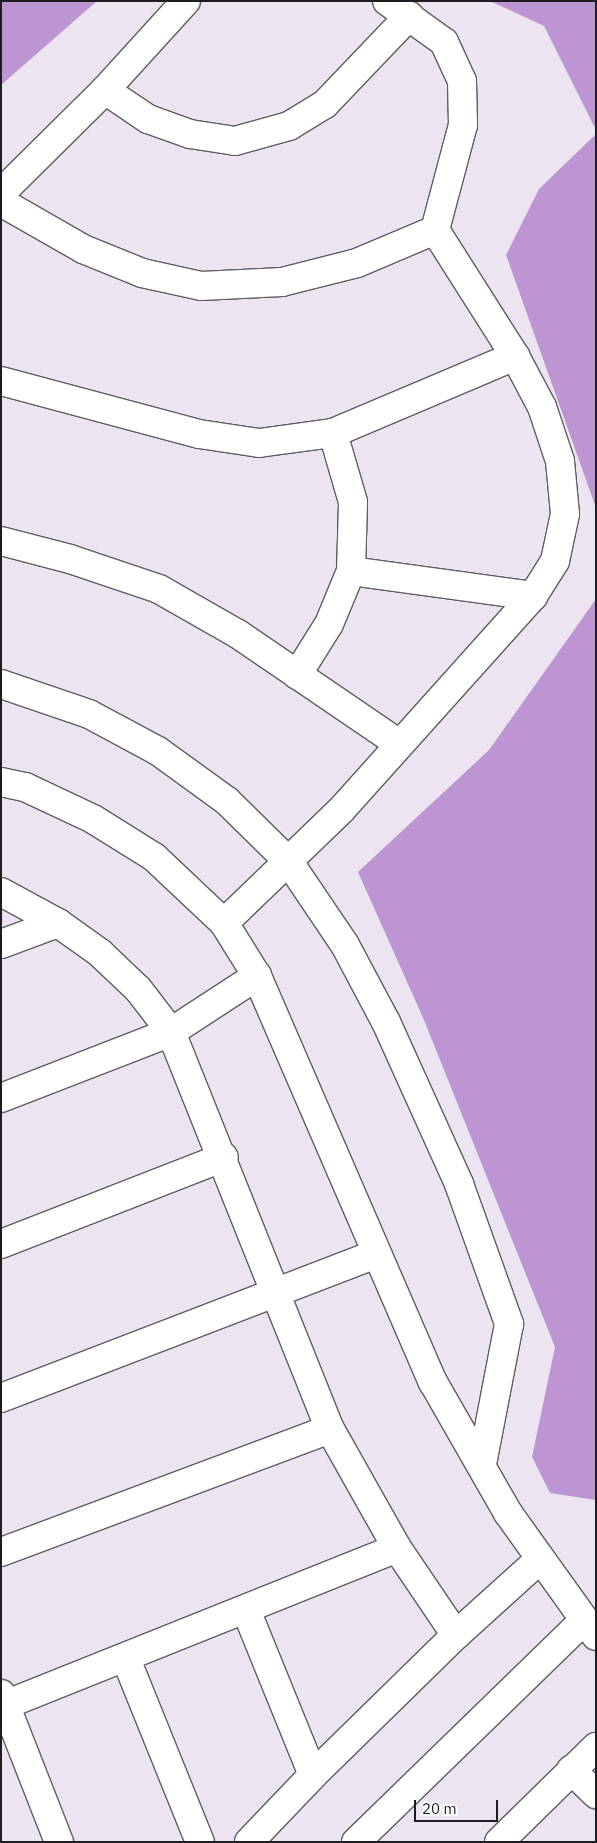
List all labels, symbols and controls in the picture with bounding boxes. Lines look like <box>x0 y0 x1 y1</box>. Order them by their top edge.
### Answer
scale bar <box>417 1790 501 1822</box>
text: 20 m <box>422 1799 457 1818</box>

